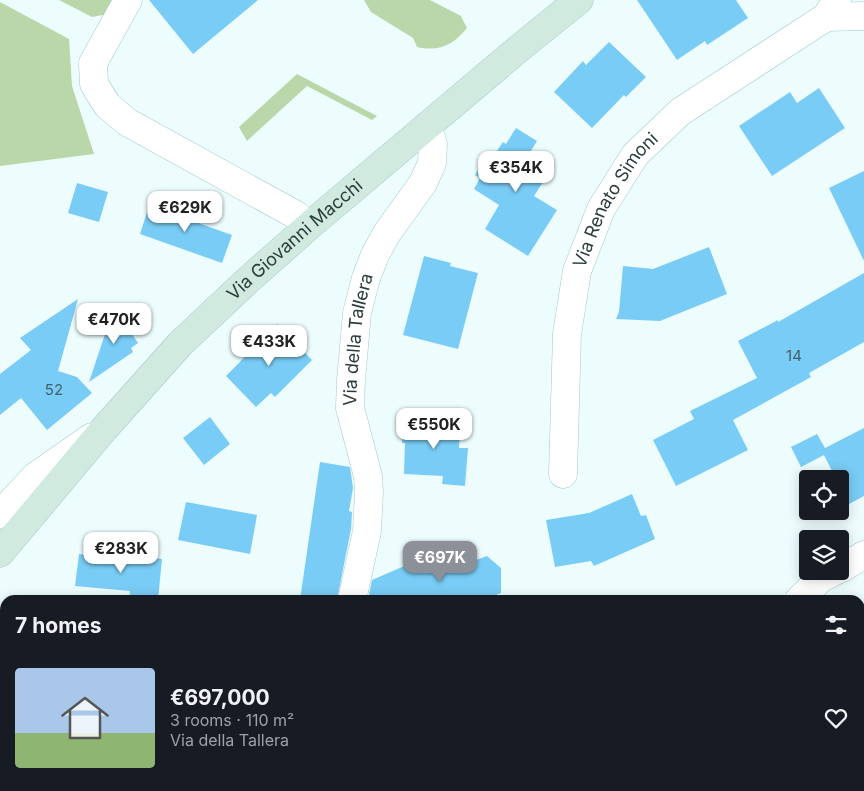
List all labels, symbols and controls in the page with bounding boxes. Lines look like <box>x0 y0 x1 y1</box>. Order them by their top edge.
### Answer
street label: Via Renato Simoni <box>568 128 662 271</box>
pin: €354K <box>481 150 551 193</box>
text: €354K <box>489 157 543 177</box>
street label: Via Giovanni Macchi <box>222 174 366 304</box>
pin: €629K <box>150 190 220 233</box>
text: €629K <box>158 197 212 217</box>
street label: Via della Tallera <box>339 271 377 406</box>
pin: €470K <box>79 302 149 345</box>
text: €470K <box>87 309 141 329</box>
pin: €433K <box>234 324 304 367</box>
text: €433K <box>242 331 296 351</box>
house number: 14 <box>786 346 802 365</box>
house number: 52 <box>45 380 63 399</box>
pin: €550K <box>399 408 469 450</box>
text: €550K <box>407 414 461 434</box>
map controls <box>799 470 849 580</box>
button: locate <box>799 470 849 520</box>
button: layers <box>799 530 849 580</box>
pin: €283K <box>86 532 156 574</box>
text: €283K <box>94 538 148 558</box>
pin: €697K <box>405 540 475 583</box>
text: €697K <box>414 547 466 567</box>
icon: filters <box>822 611 850 639</box>
text: 7 homes <box>15 613 102 638</box>
text: €697,000 <box>170 685 270 710</box>
icon: home <box>55 688 115 748</box>
icon: heart <box>822 704 850 732</box>
text: 3 rooms · 110 m² <box>170 710 294 730</box>
text: Via della Tallera <box>170 730 289 750</box>

